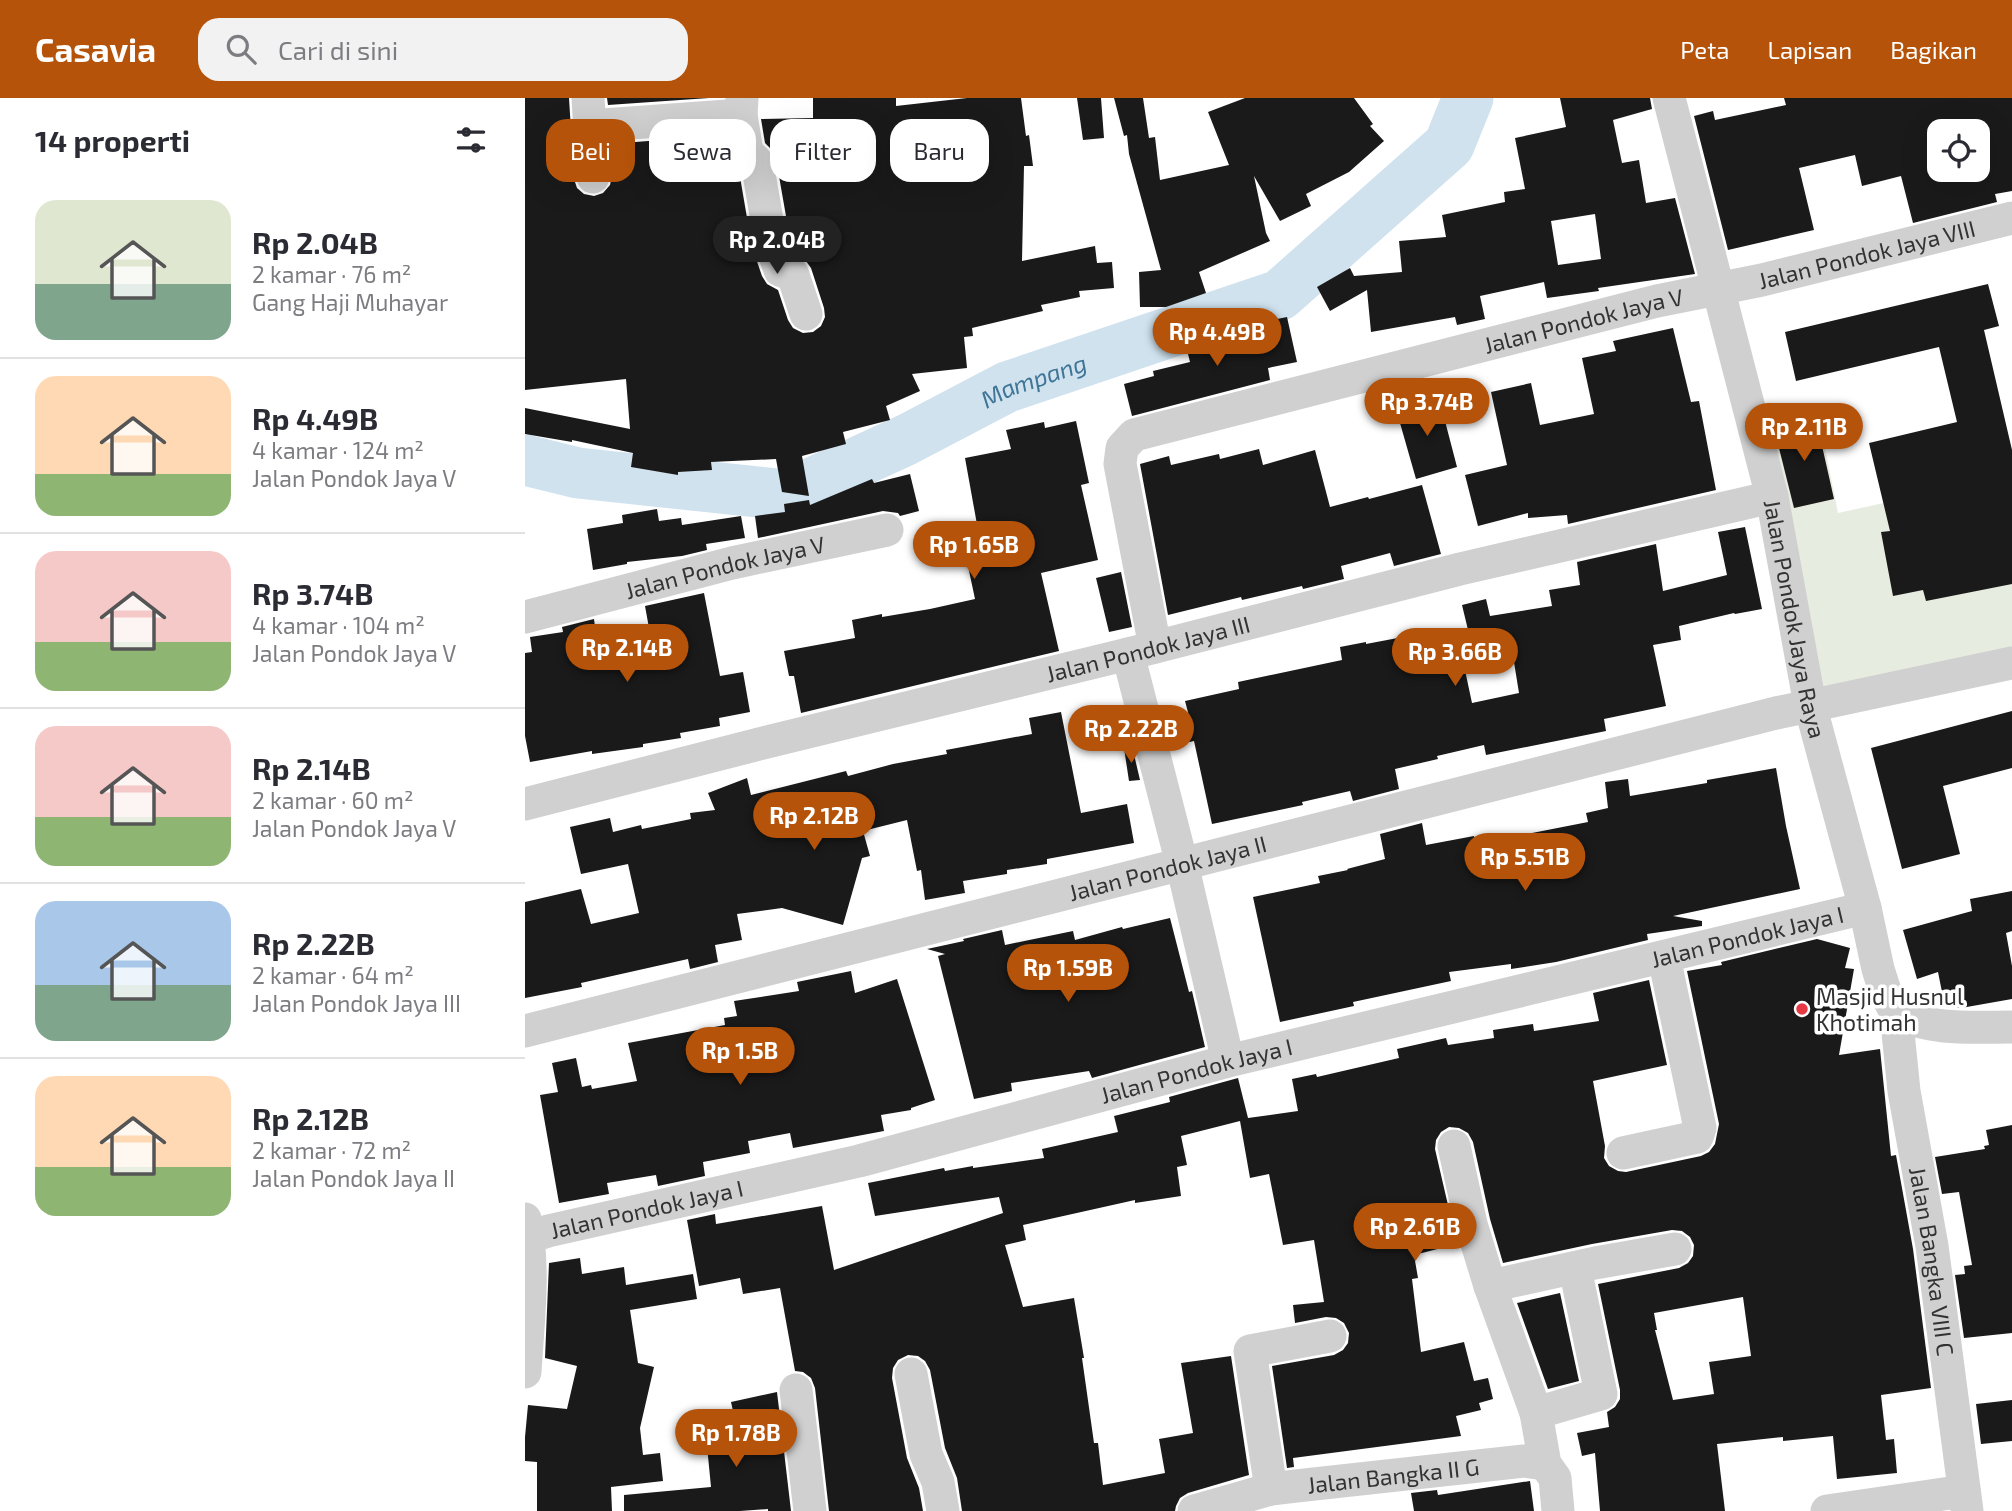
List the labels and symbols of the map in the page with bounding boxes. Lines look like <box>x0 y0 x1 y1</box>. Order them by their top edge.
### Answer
street label: Jalan Pondok Jaya VIII <box>1755 214 1978 294</box>
pin: Rp 2.04B <box>705 216 849 276</box>
street label: Jalan Pondok Jaya V <box>1481 282 1685 359</box>
pin: Rp 4.49B <box>1145 308 1289 368</box>
water label: Mampang <box>975 347 1090 413</box>
pin: Rp 3.74B <box>1355 378 1499 438</box>
pin: Rp 2.11B <box>1732 404 1876 463</box>
street label: Jalan Pondok Jaya Raya <box>1759 497 1832 741</box>
pin: Rp 1.65B <box>902 522 1046 581</box>
street label: Jalan Pondok Jaya V <box>622 530 827 604</box>
street label: Jalan Pondok Jaya III <box>1043 609 1253 687</box>
pin: Rp 2.14B <box>555 624 699 684</box>
pin: Rp 3.66B <box>1383 628 1527 688</box>
pin: Rp 2.22B <box>1059 706 1203 765</box>
pin: Rp 2.12B <box>742 792 886 852</box>
street label: Jalan Pondok Jaya II <box>1066 829 1269 906</box>
pin: Rp 5.51B <box>1453 834 1597 893</box>
street label: Jalan Pondok Jaya I <box>1648 900 1846 973</box>
pin: Rp 1.59B <box>996 944 1140 1004</box>
place label: Masjid Husnul Khotimah <box>1816 982 1964 1036</box>
marker: Masjid Husnul Khotimah <box>1794 1001 1810 1017</box>
pin: Rp 1.5B <box>675 1028 805 1087</box>
street label: Jalan Pondok Jaya I <box>1097 1032 1295 1109</box>
street label: Jalan Bangka VIII C <box>1904 1164 1960 1357</box>
street label: Jalan Pondok Jaya I <box>547 1174 746 1244</box>
pin: Rp 2.61B <box>1343 1204 1487 1263</box>
pin: Rp 1.78B <box>664 1410 808 1469</box>
street label: Jalan Bangka II G <box>1306 1452 1481 1499</box>

